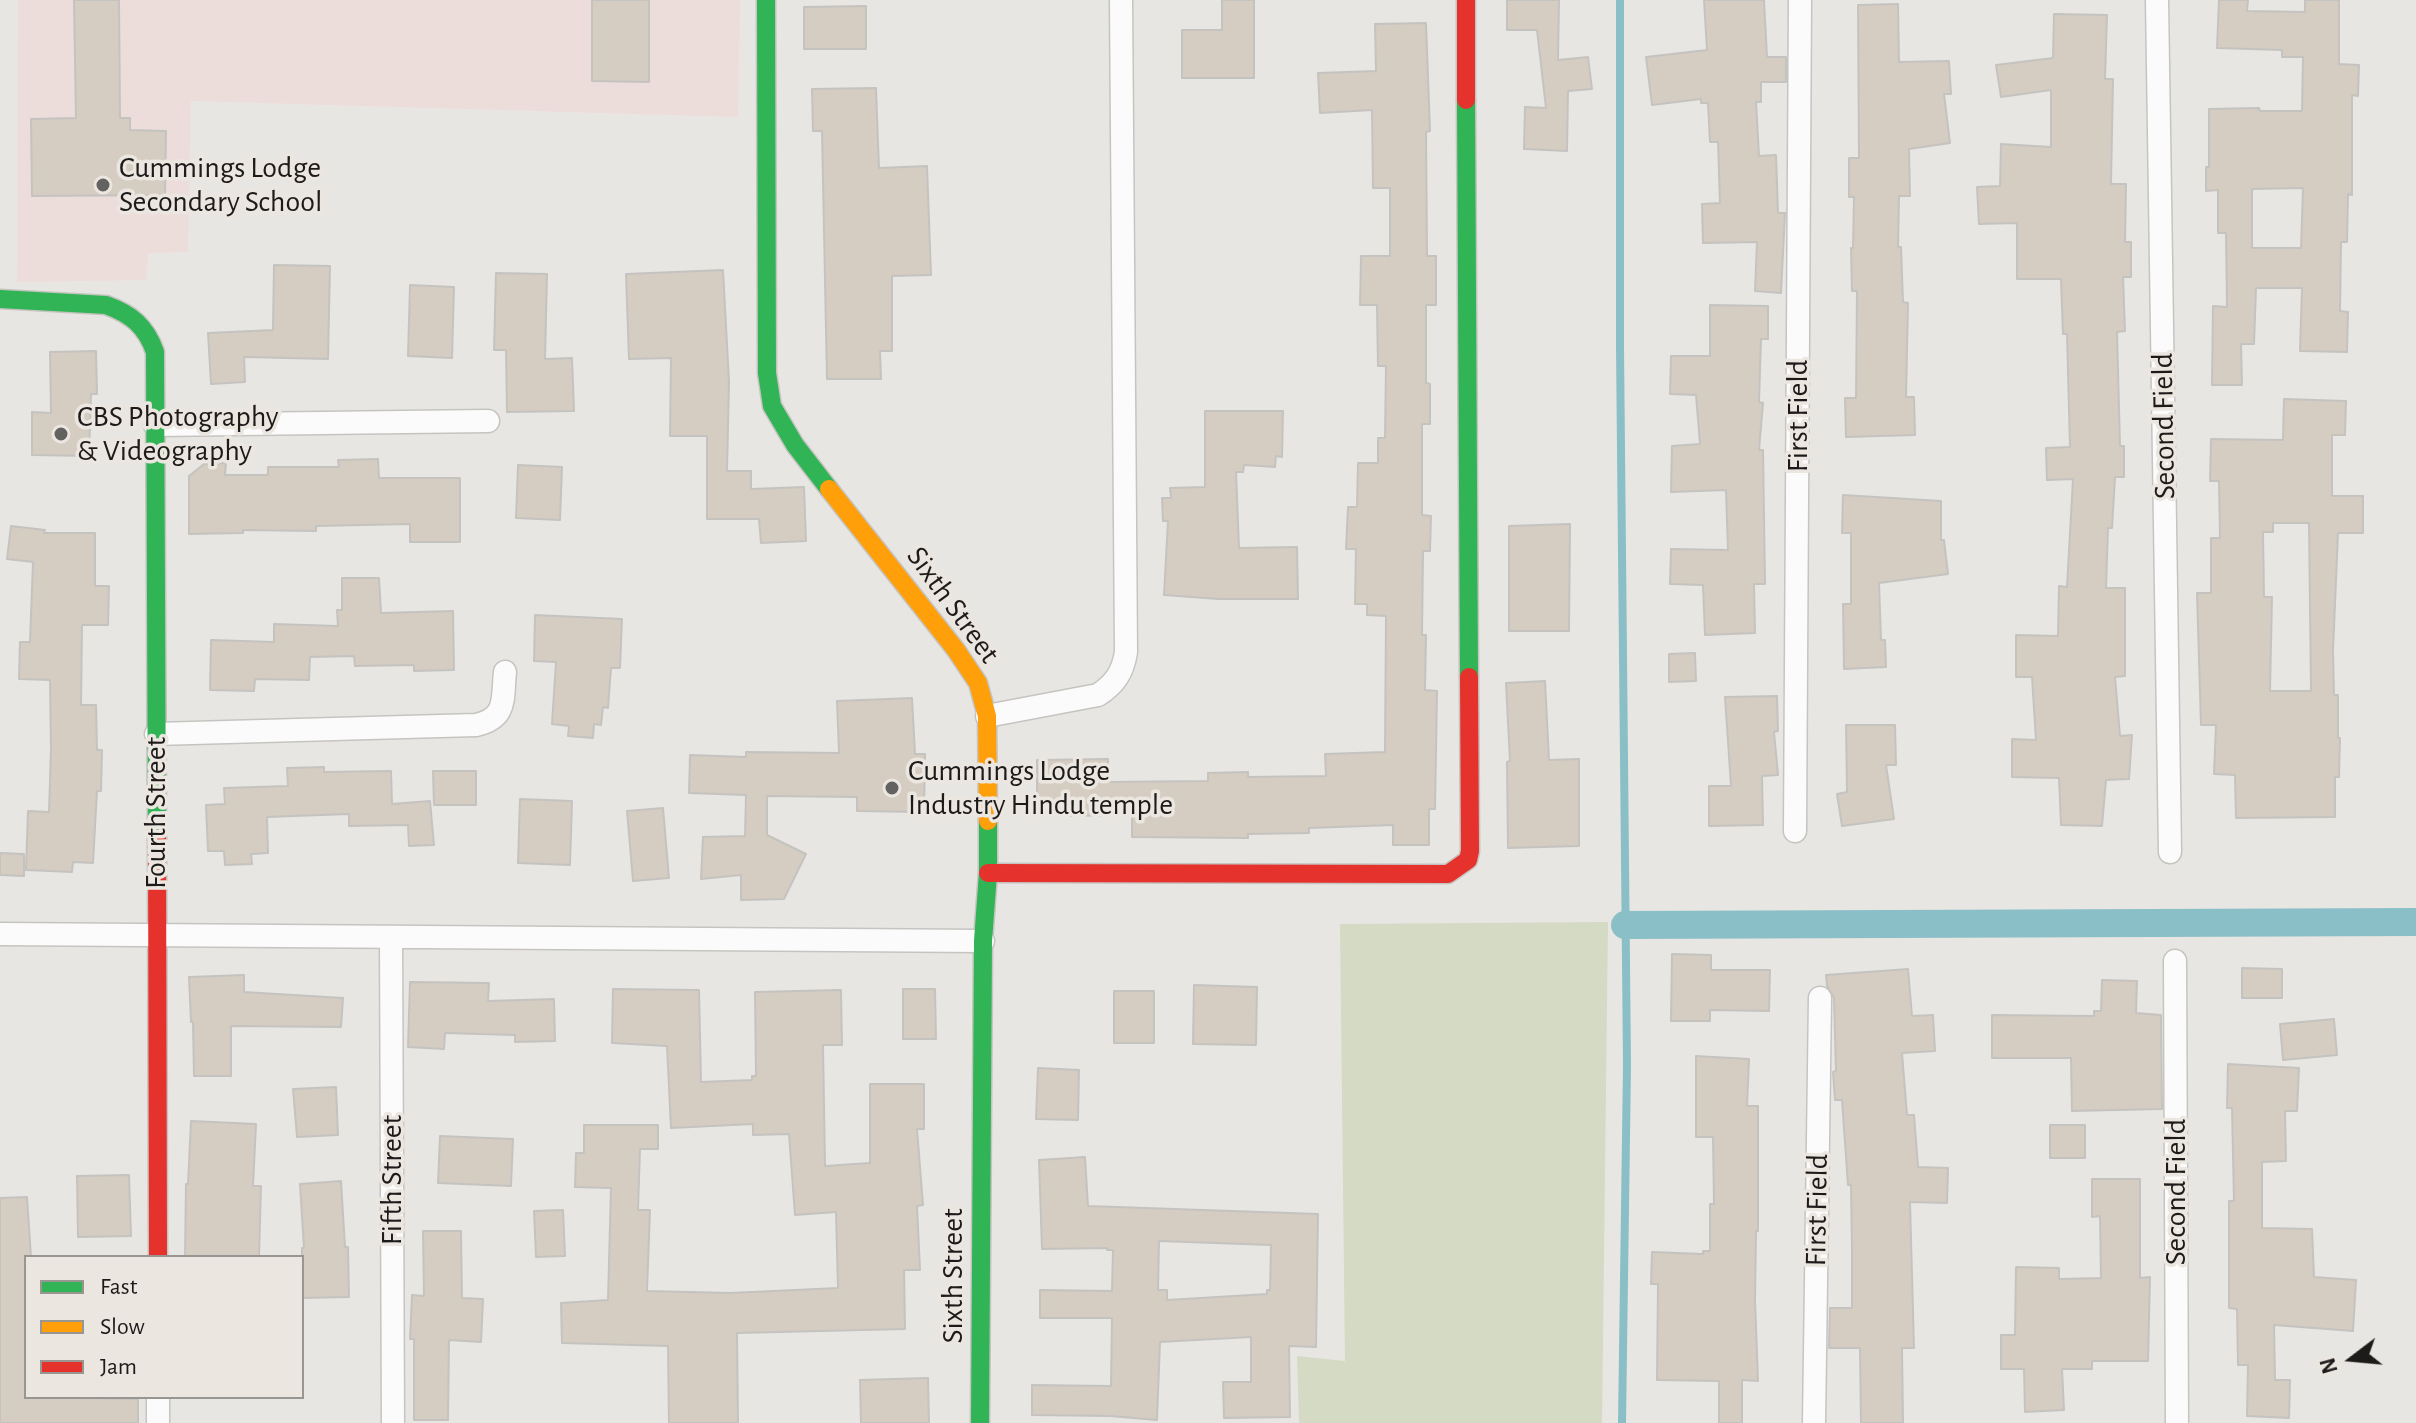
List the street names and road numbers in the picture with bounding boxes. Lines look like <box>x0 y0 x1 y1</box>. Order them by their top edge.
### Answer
street label: Second Field <box>2145 352 2183 500</box>
street label: First Field <box>1780 360 1816 472</box>
street label: Sixth Street <box>899 540 1007 670</box>
street label: Fourth Street <box>138 737 174 889</box>
street label: Fifth Street <box>374 1115 410 1245</box>
street label: Second Field <box>2158 1119 2194 1265</box>
street label: First Field <box>1798 1153 1836 1267</box>
street label: Sixth Street <box>935 1208 971 1344</box>

